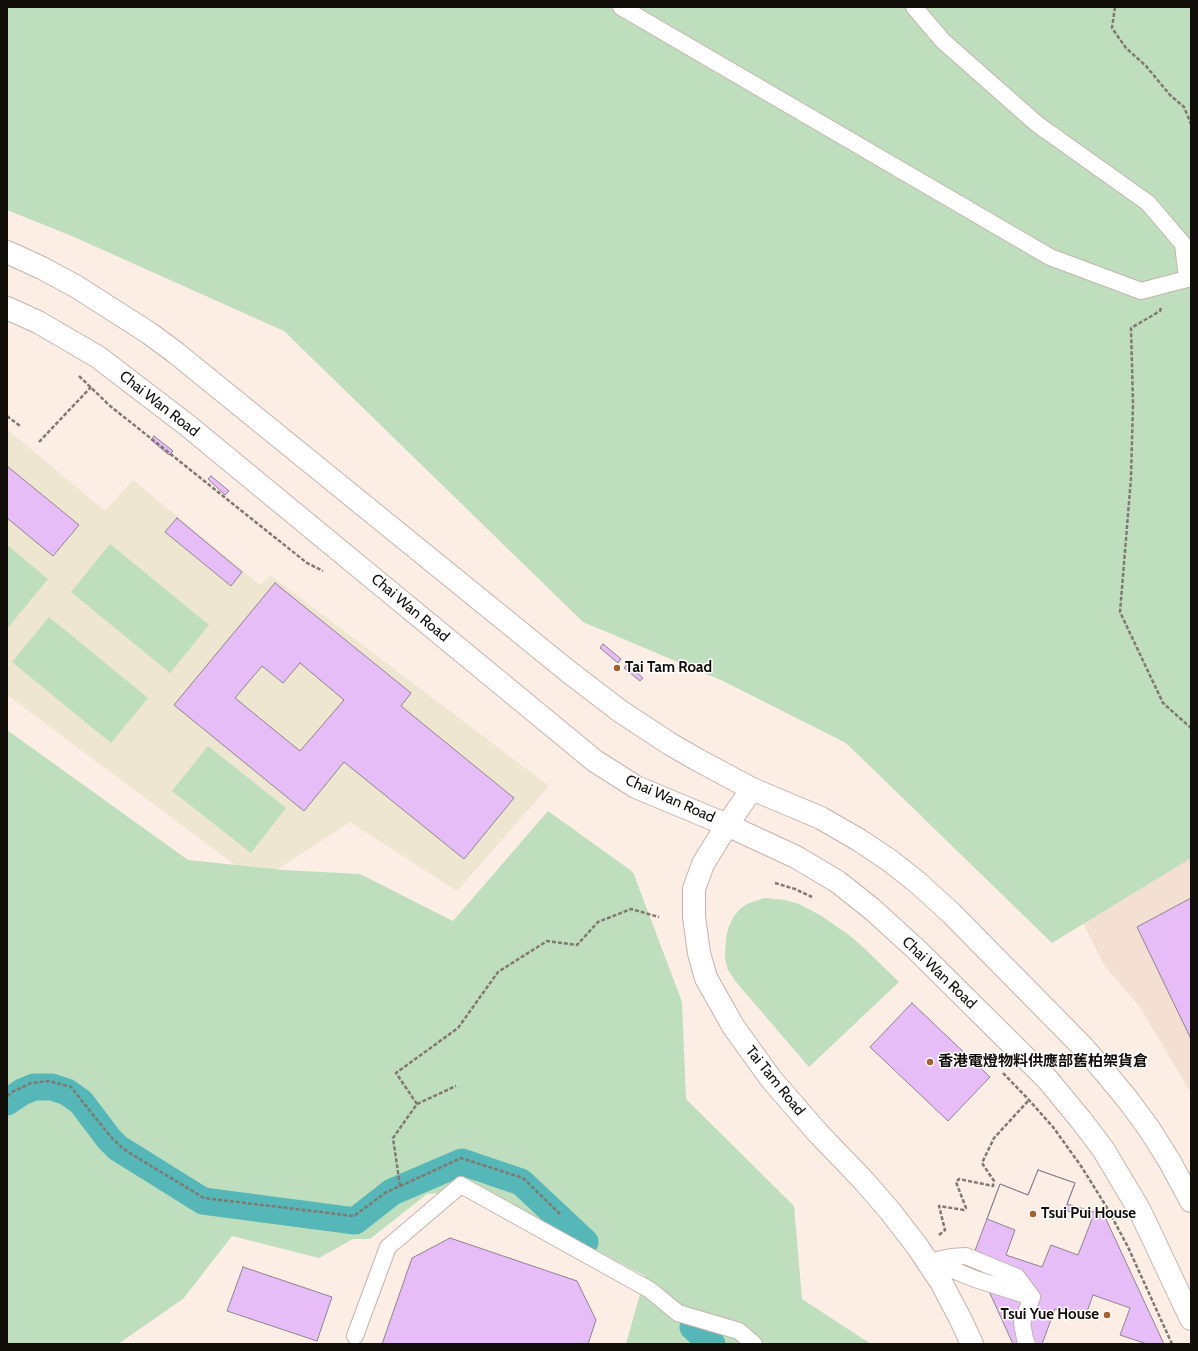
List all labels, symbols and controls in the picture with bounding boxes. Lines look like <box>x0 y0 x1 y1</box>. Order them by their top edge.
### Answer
street label: Chai Wan Road <box>116 367 202 441</box>
street label: Chai Wan Road <box>367 570 453 646</box>
place label: Tai Tam Road <box>625 659 712 677</box>
marker: Tai Tam Road <box>612 663 622 673</box>
street label: Chai Wan Road <box>622 771 718 827</box>
street label: Chai Wan Road <box>898 933 980 1013</box>
street label: Tai Tam Road <box>742 1043 808 1119</box>
place label: 香港電燈物料供應部舊柏架貨倉 <box>938 1053 1148 1071</box>
marker: 香港電燈物料供應部舊柏架貨倉 <box>925 1057 935 1067</box>
place label: Tsui Pui House <box>1041 1205 1136 1223</box>
marker: Tsui Pui House <box>1028 1209 1038 1219</box>
place label: Tsui Yue House <box>1001 1306 1099 1324</box>
marker: Tsui Yue House <box>1102 1310 1112 1320</box>

